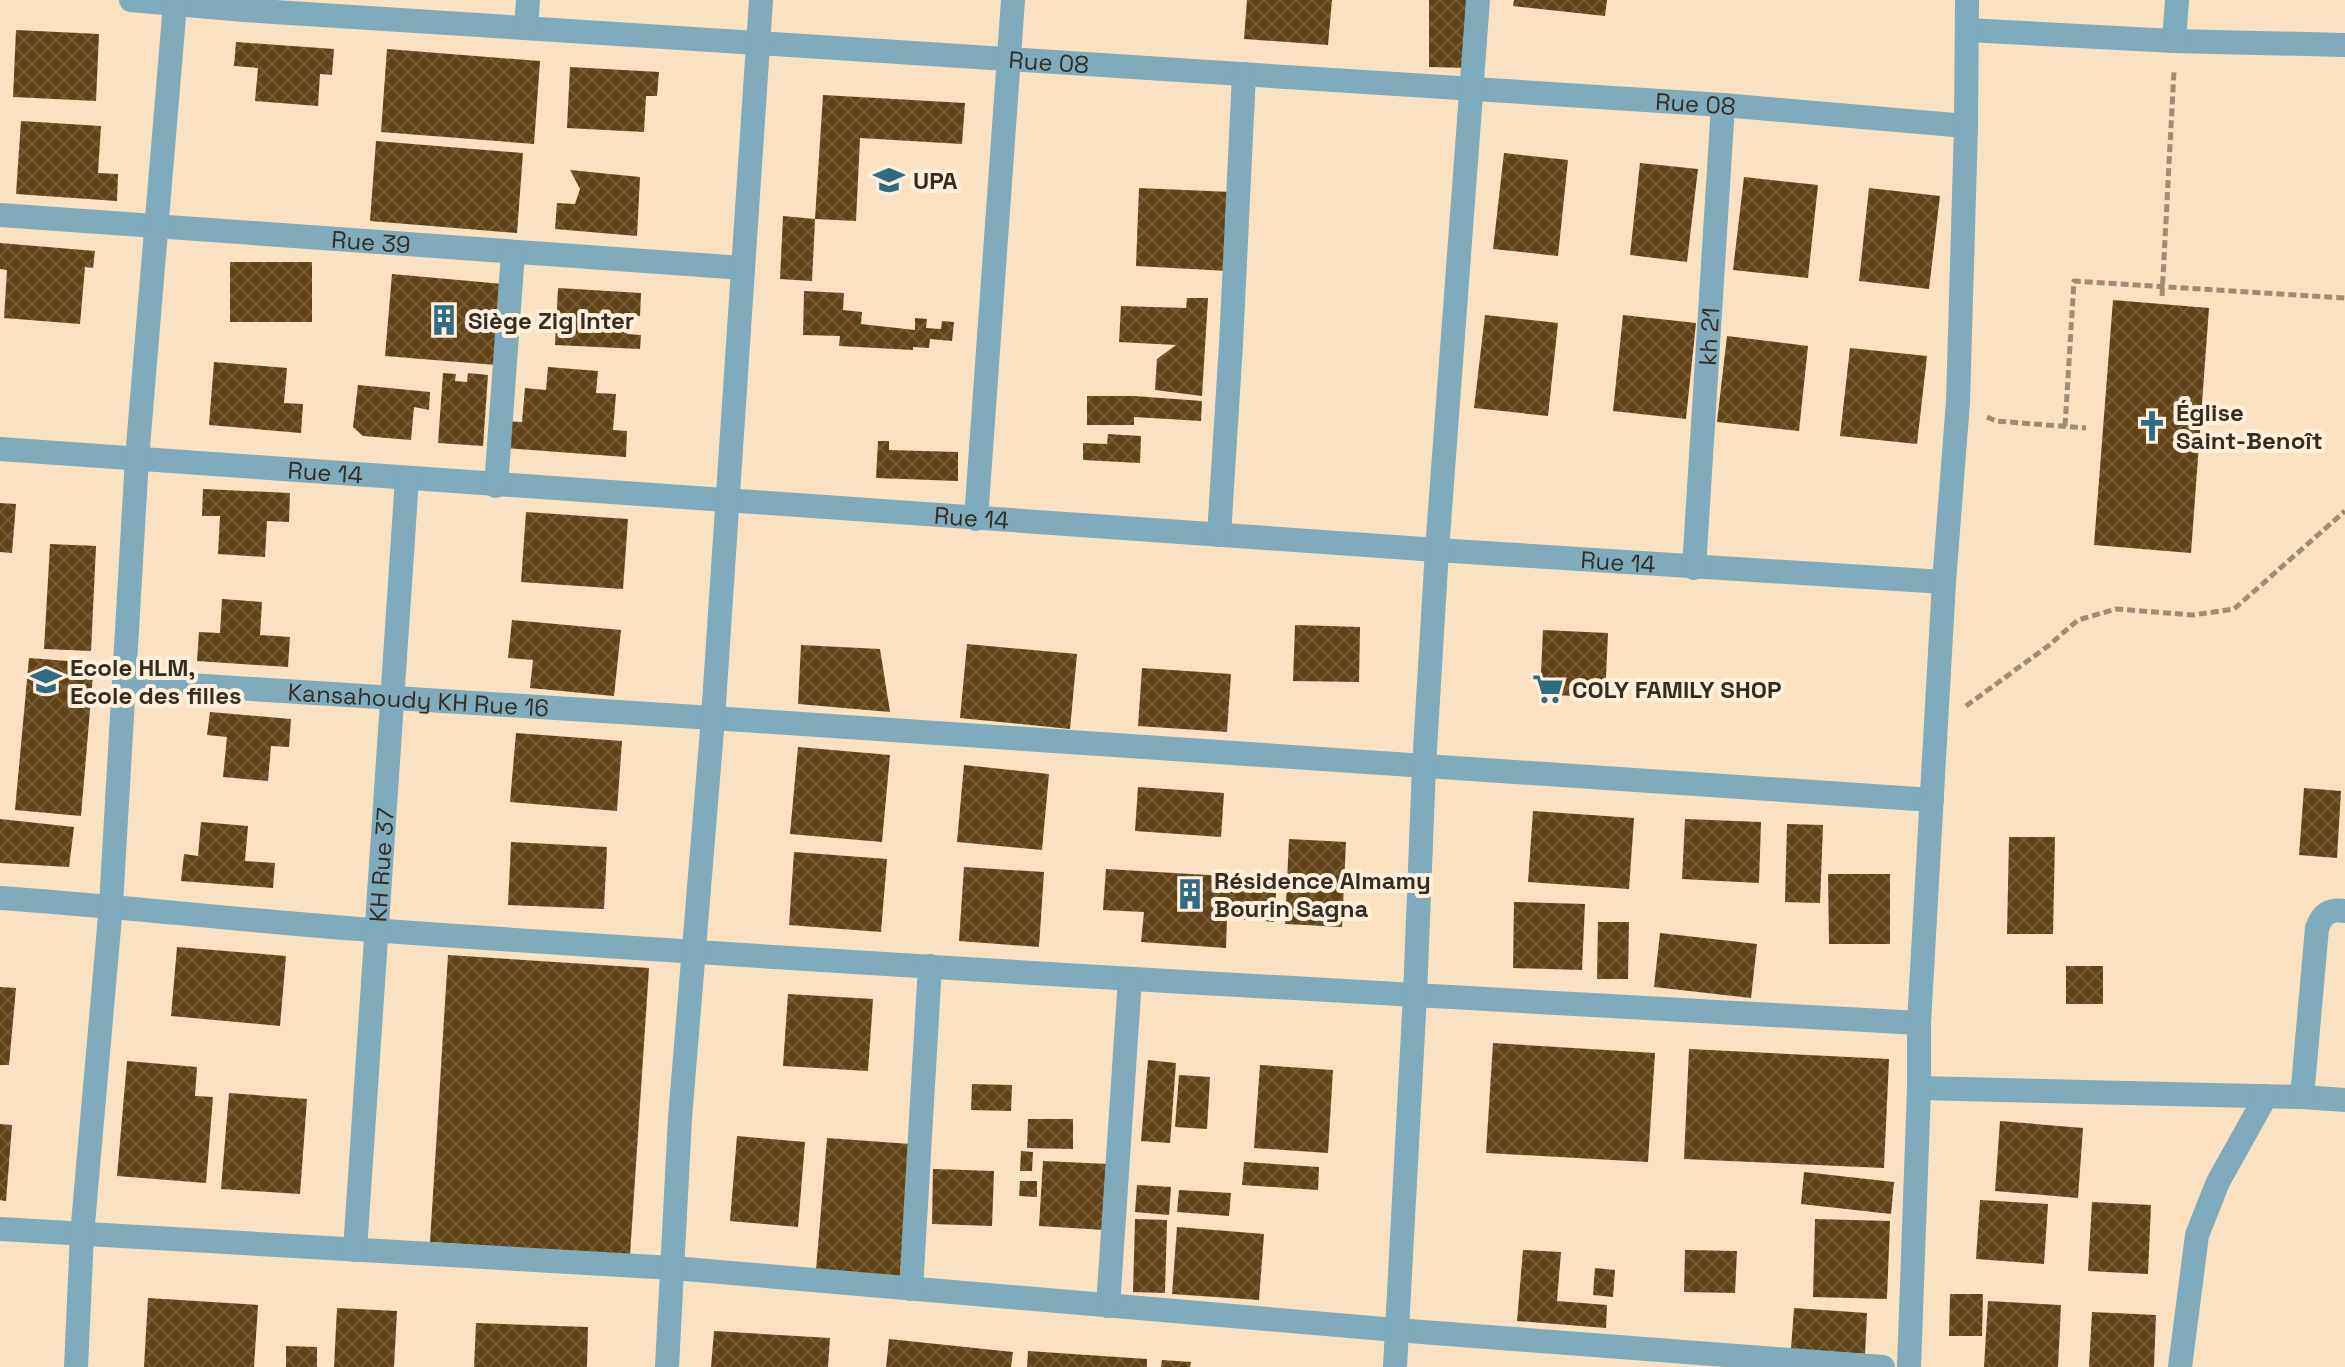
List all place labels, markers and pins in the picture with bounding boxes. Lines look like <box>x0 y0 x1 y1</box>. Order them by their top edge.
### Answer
school or university icon: UPA <box>872 163 906 197</box>
place label: UPA <box>913 165 958 196</box>
building icon: Siège Zig Inter <box>427 303 461 337</box>
place label: Siège Zig Inter <box>468 305 634 336</box>
place label: Église Saint-Benoît <box>2176 397 2323 456</box>
church icon: Église Saint-Benoît <box>2135 409 2169 443</box>
place label: Ecole HLM, Ecole des filles <box>70 652 242 711</box>
school or university icon: Ecole HLM, Ecole des filles <box>29 664 63 698</box>
supermarket icon: COLY FAMILY SHOP <box>1531 672 1565 706</box>
place label: COLY FAMILY SHOP <box>1572 674 1781 705</box>
place label: Résidence Almamy Bourin Sagna <box>1214 865 1431 924</box>
building icon: Résidence Almamy Bourin Sagna <box>1173 877 1207 911</box>

